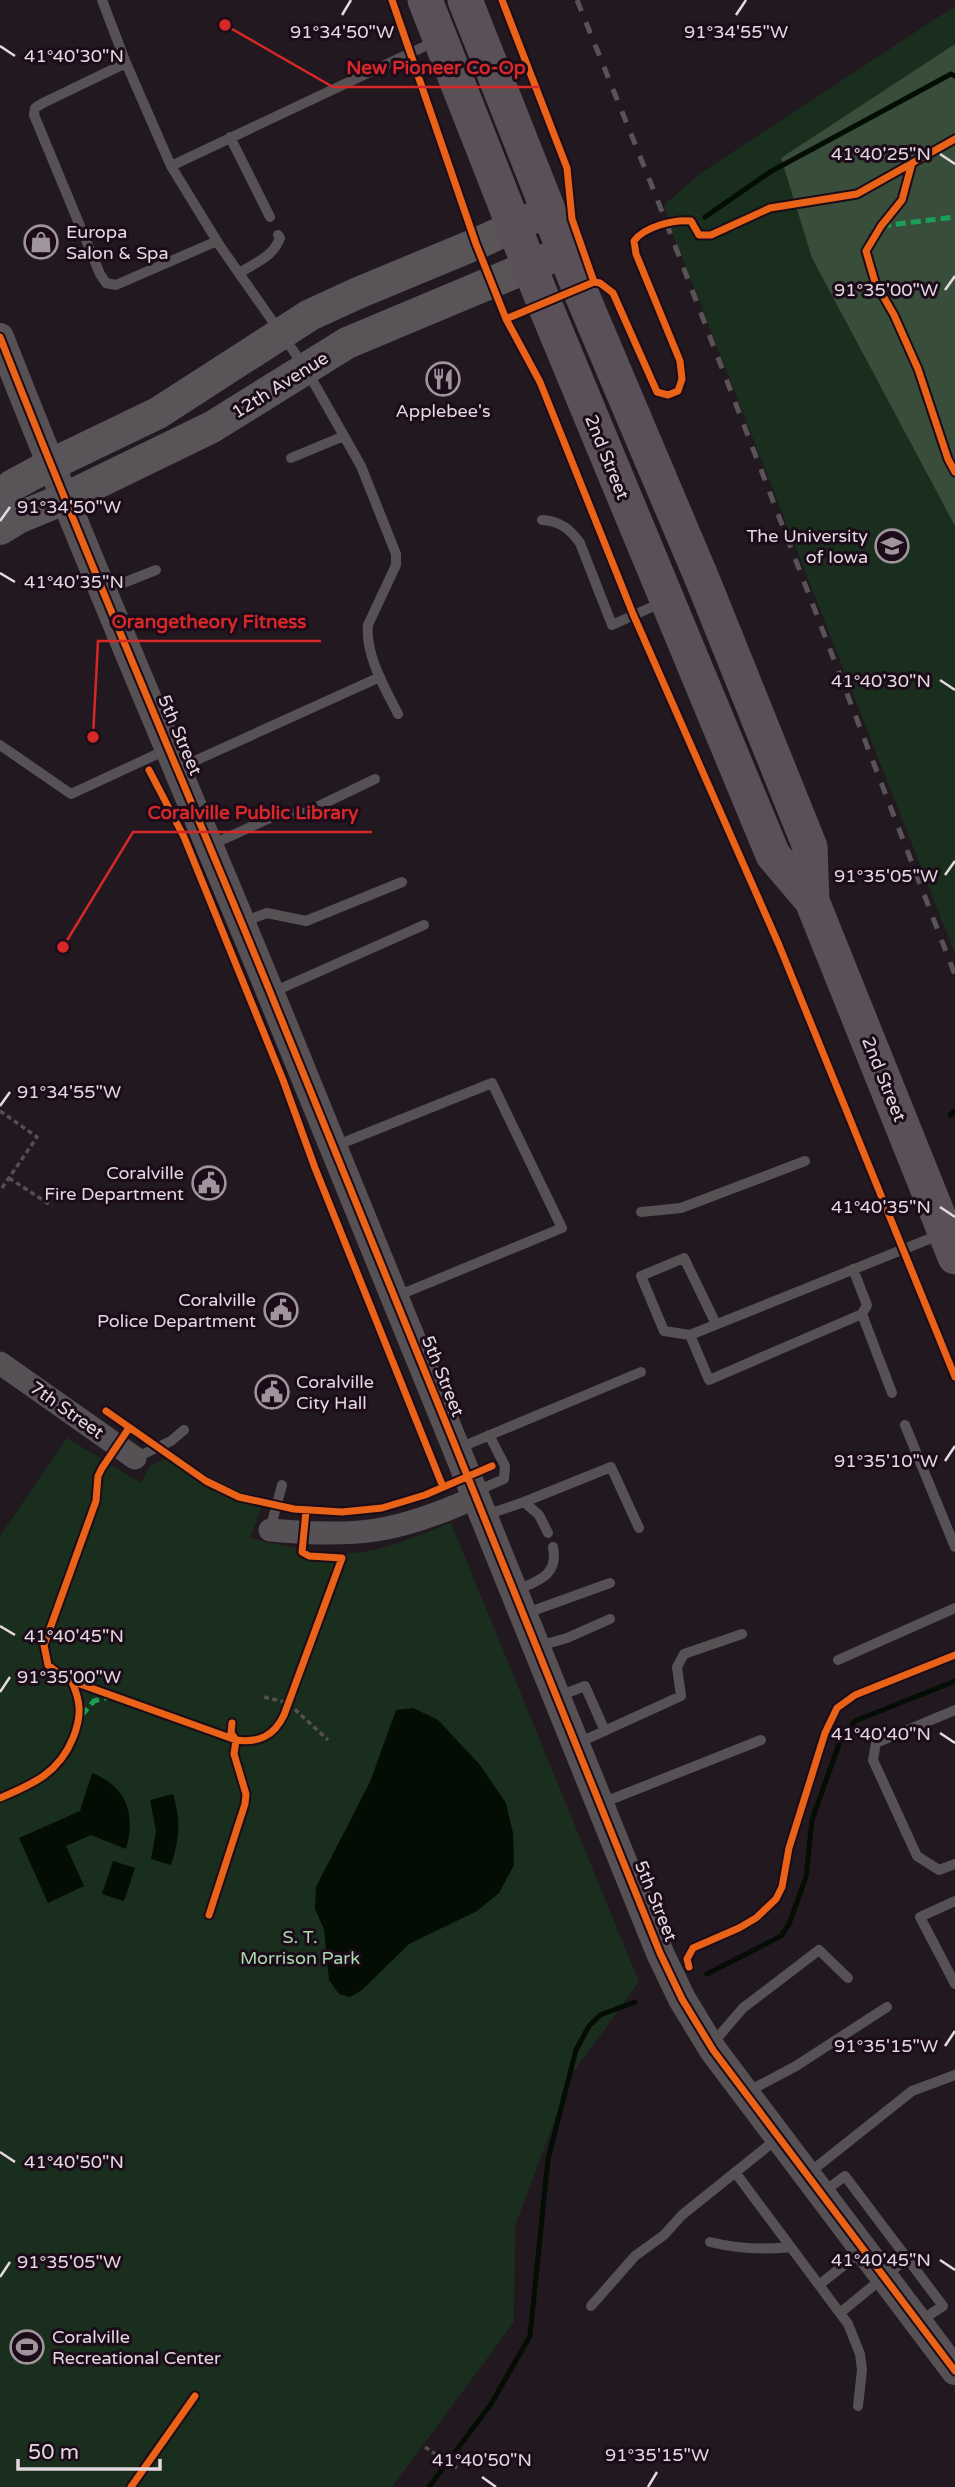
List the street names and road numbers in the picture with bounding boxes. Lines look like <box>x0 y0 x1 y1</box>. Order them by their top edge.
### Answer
street label: 12th Avenue <box>228 347 332 423</box>
street label: 2nd Street <box>580 411 634 503</box>
street label: 5th Street <box>153 691 207 779</box>
street label: 2nd Street <box>857 1033 911 1125</box>
street label: 5th Street <box>417 1332 469 1420</box>
street label: 7th Street <box>26 1377 108 1444</box>
street label: 5th Street <box>630 1857 682 1945</box>

